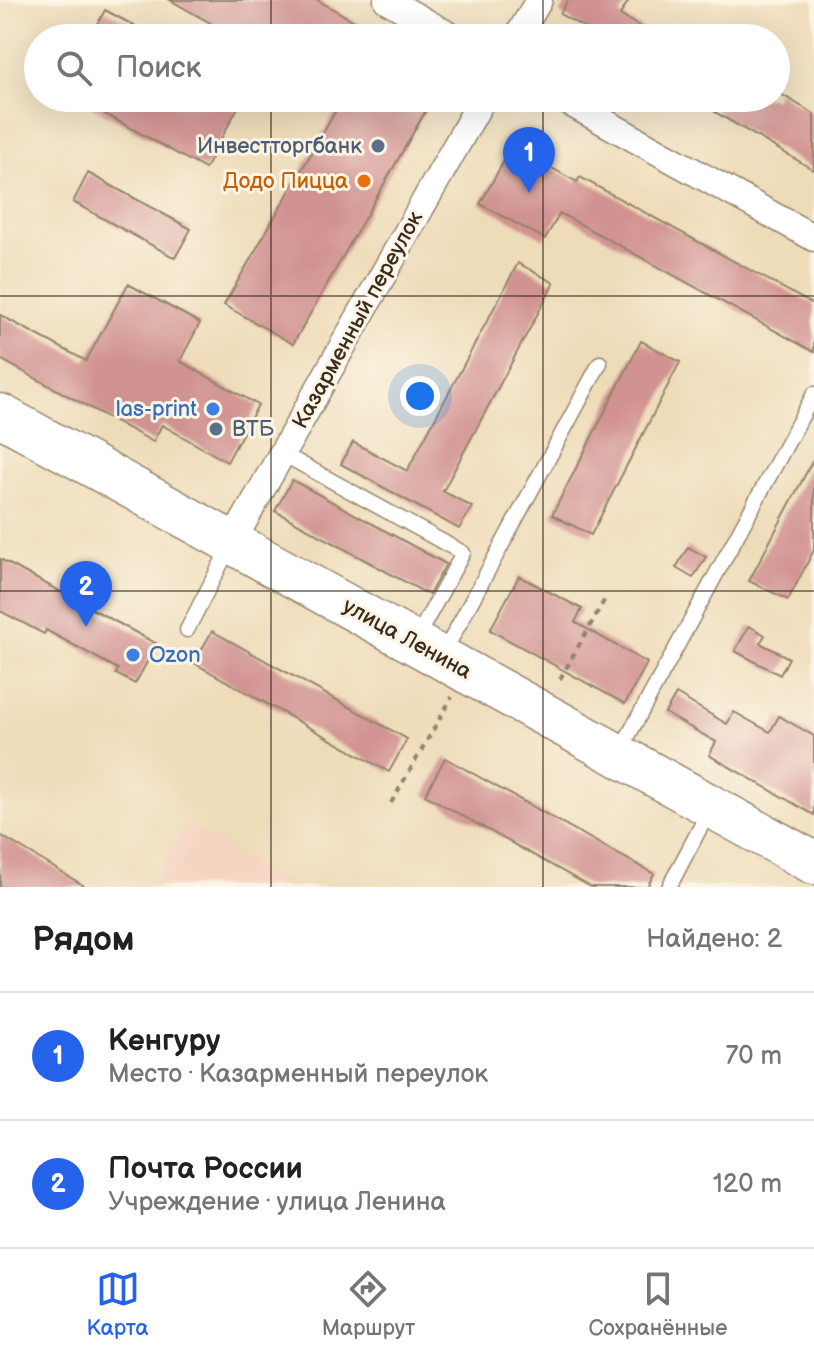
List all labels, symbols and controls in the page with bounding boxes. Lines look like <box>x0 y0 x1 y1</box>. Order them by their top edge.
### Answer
search box <box>24 24 790 112</box>
icon: search <box>52 46 96 90</box>
text: Поиск <box>116 50 202 86</box>
pin: 1 <box>503 127 555 193</box>
place label: Инвестторгбанк <box>197 133 362 160</box>
marker: Инвестторгбанк <box>369 137 387 155</box>
place label: Додо Пицца <box>223 168 348 195</box>
marker: Додо Пицца <box>355 172 373 190</box>
street label: Казарменный переулок <box>287 206 429 434</box>
your location <box>400 376 440 416</box>
place label: las-print <box>116 396 197 423</box>
marker: las-print <box>204 400 222 418</box>
place label: ВТБ <box>232 416 275 443</box>
marker: ВТБ <box>207 420 225 438</box>
pin: 2 <box>60 561 112 627</box>
street label: улица Ленина <box>338 592 476 686</box>
place label: Ozon <box>149 642 201 669</box>
marker: Ozon <box>124 646 142 664</box>
text: Рядом <box>32 919 134 960</box>
text: Найдено: 2 <box>646 924 782 955</box>
text: Кенгуру <box>108 1023 221 1059</box>
text: 1 <box>53 1041 63 1072</box>
text: 70 m <box>725 1041 782 1072</box>
text: Место · Казарменный переулок <box>108 1059 488 1090</box>
text: Почта России <box>108 1151 303 1187</box>
text: 2 <box>50 1169 66 1200</box>
text: 120 m <box>713 1169 782 1200</box>
text: Учреждение · улица Ленина <box>108 1187 446 1218</box>
tab: Карта <box>87 1267 149 1342</box>
tab: Маршрут <box>322 1267 415 1342</box>
tab: Сохранённые <box>588 1267 727 1342</box>

